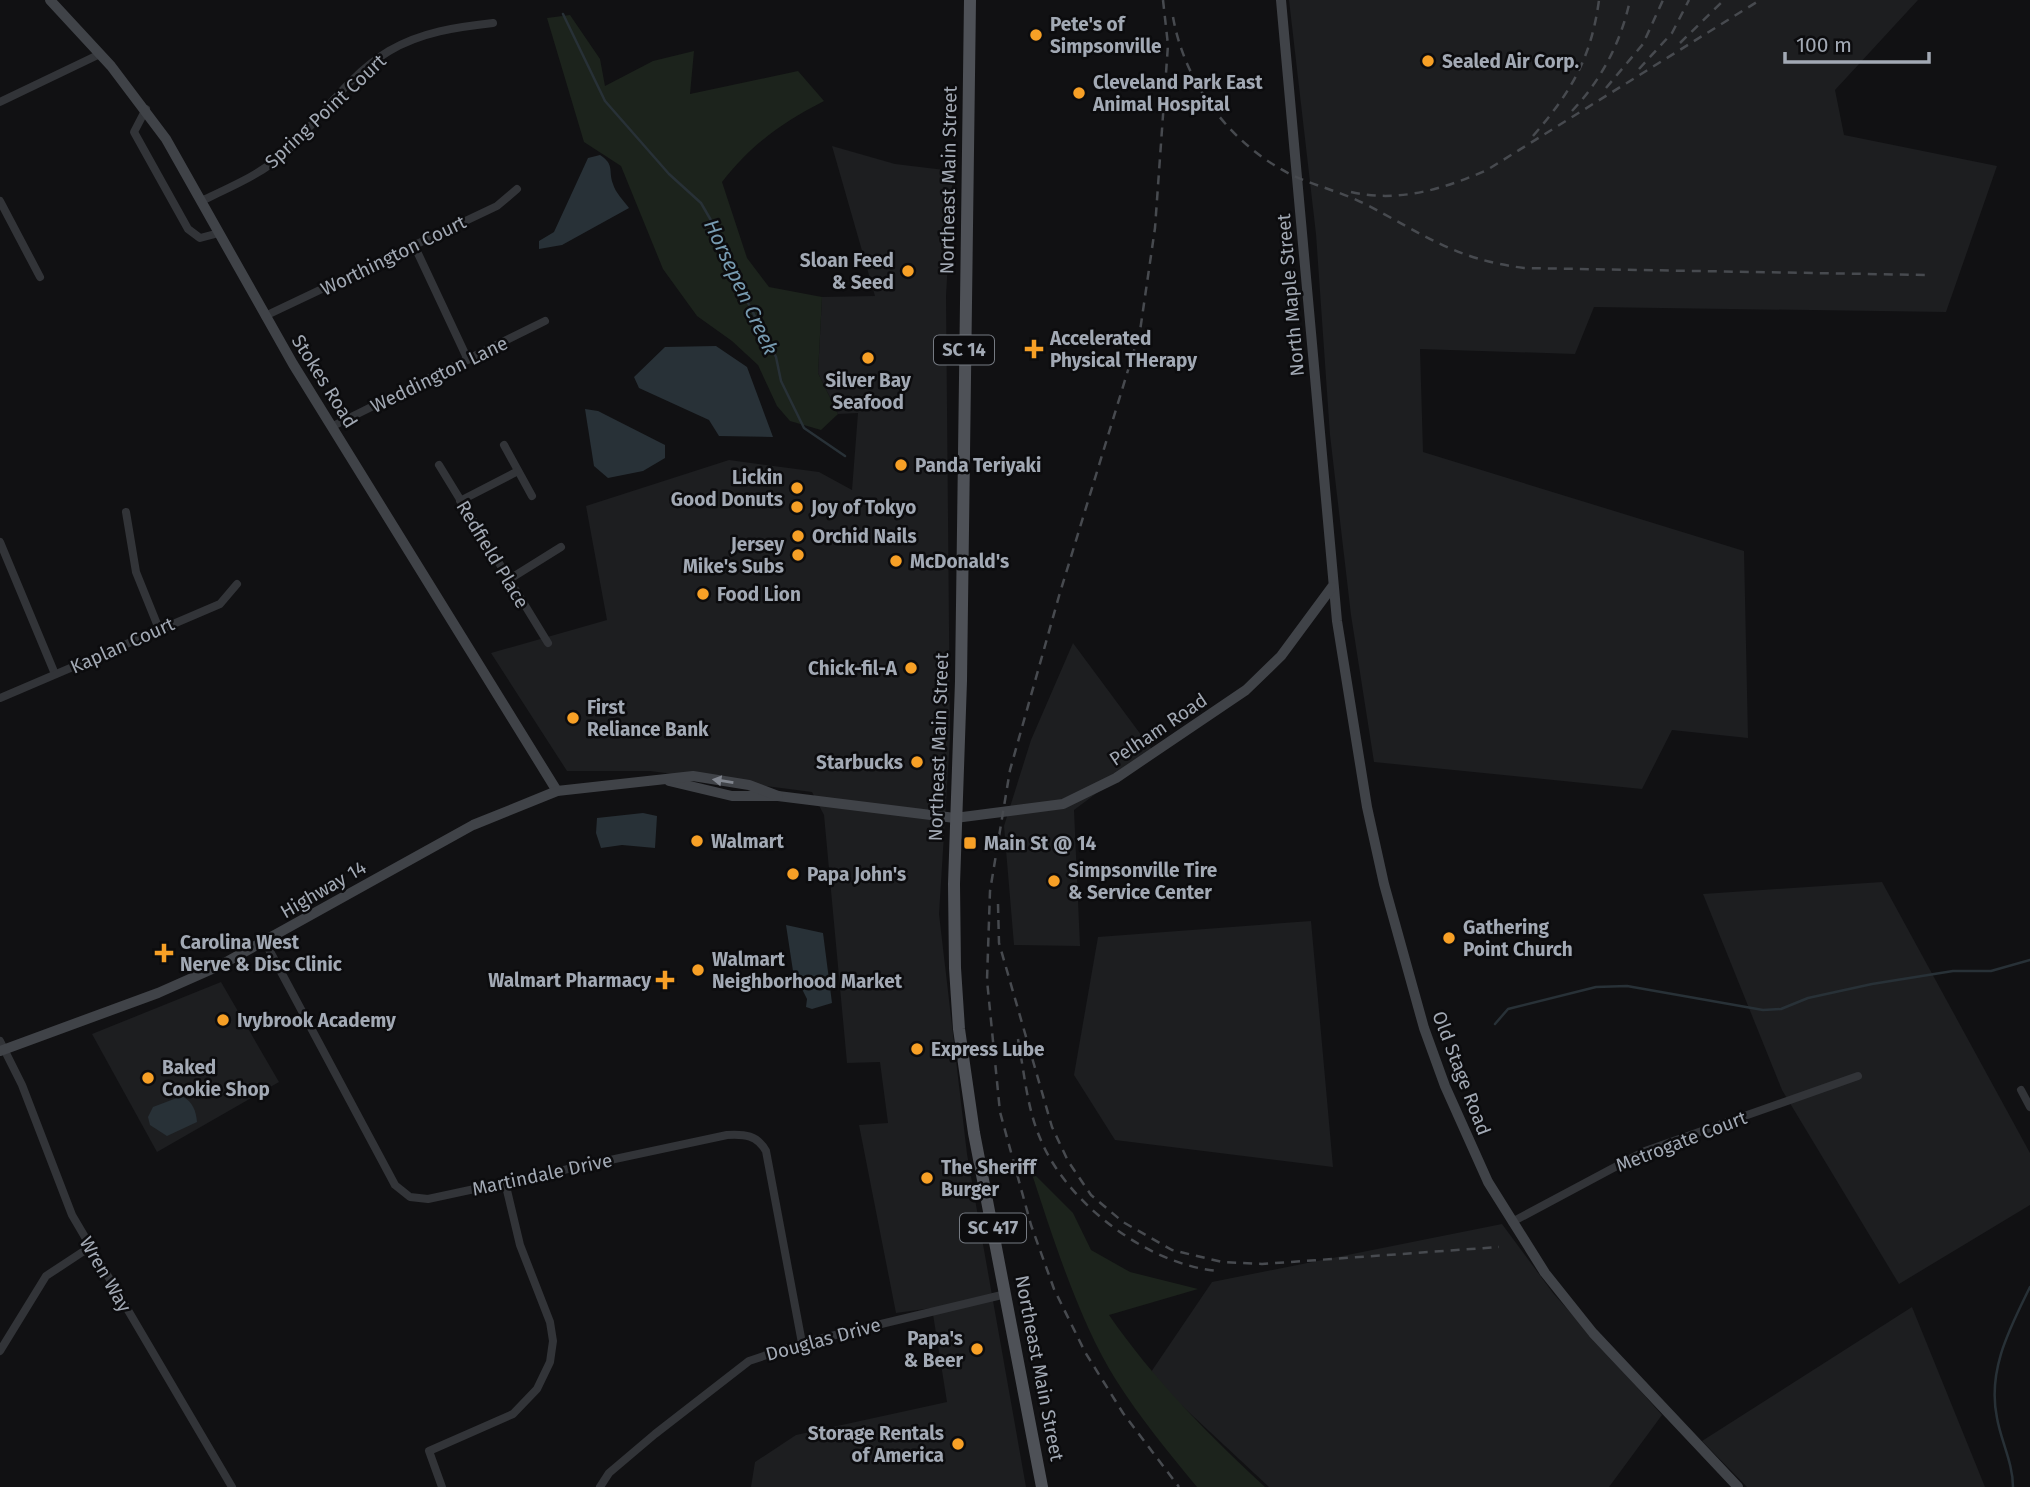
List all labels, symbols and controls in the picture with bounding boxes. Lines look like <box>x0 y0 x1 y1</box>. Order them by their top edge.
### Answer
place label: Pete's of Simpsonville <box>1050 13 1162 58</box>
scale bar <box>1785 21 1928 65</box>
marker: Pete's of Simpsonville <box>1028 27 1044 43</box>
text: 100 m <box>1796 32 1852 58</box>
street label: Spring Point Court <box>260 49 391 173</box>
place label: Sealed Air Corp. <box>1442 50 1579 73</box>
marker: Sealed Air Corp. <box>1420 53 1436 69</box>
place label: Cleveland Park East Animal Hospital <box>1092 71 1263 116</box>
street label: Northeast Main Street <box>935 85 962 275</box>
marker: Cleveland Park East Animal Hospital <box>1071 85 1087 101</box>
street label: Worthington Court <box>317 210 470 301</box>
street label: North Maple Street <box>1272 213 1309 377</box>
water label: Horsepen Creek <box>698 215 784 359</box>
place label: Sloan Feed & Seed <box>800 249 894 294</box>
marker: Sloan Feed & Seed <box>900 263 916 279</box>
place label: Accelerated Physical THerapy <box>1049 327 1197 372</box>
street label: Stokes Road <box>287 330 362 432</box>
street label: Weddington Lane <box>367 331 512 418</box>
road number: SC 14 <box>934 336 994 364</box>
marker: Accelerated Physical THerapy <box>1024 339 1044 359</box>
marker: Silver Bay Seafood <box>860 350 876 366</box>
place label: Silver Bay Seafood <box>825 369 911 414</box>
place label: Panda Teriyaki <box>915 454 1041 477</box>
marker: Panda Teriyaki <box>893 457 909 473</box>
place label: Lickin Good Donuts <box>671 466 783 511</box>
marker: Lickin Good Donuts <box>789 480 805 496</box>
street label: Redfield Place <box>451 496 534 612</box>
place label: Joy of Tokyo <box>810 496 916 519</box>
marker: Joy of Tokyo <box>789 499 805 515</box>
place label: Orchid Nails <box>812 525 917 548</box>
marker: Orchid Nails <box>790 528 806 544</box>
place label: Jersey Mike's Subs <box>683 533 784 578</box>
marker: Jersey Mike's Subs <box>790 547 806 563</box>
place label: McDonald's <box>910 550 1009 573</box>
marker: McDonald's <box>888 553 904 569</box>
place label: Food Lion <box>717 583 801 606</box>
marker: Food Lion <box>695 586 711 602</box>
street label: Kaplan Court <box>67 612 178 679</box>
street label: Northeast Main Street <box>924 652 953 842</box>
place label: Chick-fil-A <box>808 657 898 680</box>
marker: Chick-fil-A <box>903 660 919 676</box>
street label: Pelham Road <box>1105 688 1212 771</box>
place label: First Reliance Bank <box>587 696 709 741</box>
marker: First Reliance Bank <box>565 710 581 726</box>
place label: Starbucks <box>816 751 903 774</box>
marker: Starbucks <box>909 754 925 770</box>
one-way arrow <box>712 775 734 786</box>
place label: Walmart <box>711 830 784 853</box>
place label: Main St @ 14 <box>984 832 1097 855</box>
marker: Walmart <box>689 833 705 849</box>
marker: Main St @ 14 <box>962 835 978 851</box>
street label: Highway 14 <box>276 856 370 923</box>
place label: Simpsonville Tire & Service Center <box>1068 859 1217 904</box>
place label: Papa John's <box>807 863 906 886</box>
marker: Papa John's <box>785 866 801 882</box>
marker: Simpsonville Tire & Service Center <box>1046 873 1062 889</box>
place label: Gathering Point Church <box>1463 916 1573 961</box>
marker: Gathering Point Church <box>1441 930 1457 946</box>
place label: Carolina West Nerve & Disc Clinic <box>180 931 342 976</box>
marker: Carolina West Nerve & Disc Clinic <box>154 943 174 963</box>
place label: Walmart Neighborhood Market <box>712 948 903 993</box>
marker: Walmart Neighborhood Market <box>690 962 706 978</box>
place label: Walmart Pharmacy <box>488 969 651 992</box>
marker: Walmart Pharmacy <box>657 972 673 988</box>
street label: Old Stage Road <box>1427 1008 1496 1138</box>
place label: Ivybrook Academy <box>237 1009 396 1032</box>
marker: Ivybrook Academy <box>215 1012 231 1028</box>
place label: Express Lube <box>931 1038 1045 1061</box>
marker: Express Lube <box>909 1041 925 1057</box>
place label: Baked Cookie Shop <box>162 1056 270 1101</box>
marker: Baked Cookie Shop <box>140 1070 156 1086</box>
street label: Metrogate Court <box>1613 1106 1750 1177</box>
street label: Martindale Drive <box>470 1148 614 1201</box>
place label: The Sheriff Burger <box>941 1156 1038 1201</box>
marker: The Sheriff Burger <box>919 1170 935 1186</box>
road number: SC 417 <box>960 1213 1026 1242</box>
street label: Wren Way <box>75 1232 137 1317</box>
street label: Northeast Main Street <box>1010 1273 1069 1463</box>
street label: Douglas Drive <box>763 1313 883 1366</box>
place label: Papa's & Beer <box>904 1327 963 1372</box>
marker: Papa's & Beer <box>969 1341 985 1357</box>
place label: Storage Rentals of America <box>808 1422 944 1467</box>
marker: Storage Rentals of America <box>950 1436 966 1452</box>

